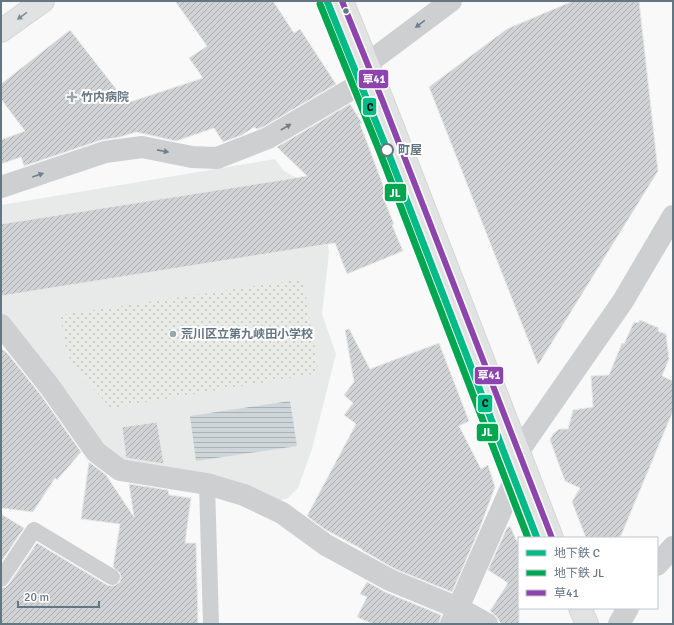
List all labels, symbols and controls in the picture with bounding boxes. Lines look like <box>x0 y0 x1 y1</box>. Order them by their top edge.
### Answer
unlabelled marker <box>341 6 351 16</box>
one-way arrow <box>17 12 27 20</box>
one-way arrow <box>414 20 425 29</box>
line badge: 草41 <box>358 69 389 89</box>
text: 草41 <box>363 73 385 86</box>
place label: 竹内病院 <box>81 90 129 105</box>
marker: 竹内病院 <box>66 91 78 103</box>
line badge: C <box>362 97 377 116</box>
text: C <box>367 101 374 114</box>
one-way arrow <box>280 124 292 131</box>
marker: 町屋 <box>380 143 394 157</box>
place label: 町屋 <box>398 143 422 158</box>
one-way arrow <box>157 149 169 155</box>
one-way arrow <box>32 172 44 178</box>
line badge: JL <box>384 183 407 202</box>
text: JL <box>390 187 401 200</box>
place label: 荒川区立第九峡田小学校 <box>181 327 313 342</box>
marker: 荒川区立第九峡田小学校 <box>168 329 178 339</box>
line badge: 草41 <box>474 366 504 385</box>
text: 草41 <box>478 369 500 382</box>
line badge: C <box>477 394 493 413</box>
text: C <box>482 397 489 410</box>
line badge: JL <box>476 423 499 442</box>
text: JL <box>482 426 493 439</box>
legend <box>518 537 658 609</box>
text: 地下鉄 C <box>554 546 600 561</box>
text: 地下鉄 JL <box>554 566 604 581</box>
scale bar <box>18 583 99 609</box>
text: 草41 <box>554 586 579 601</box>
text: 20 m <box>24 590 49 605</box>

